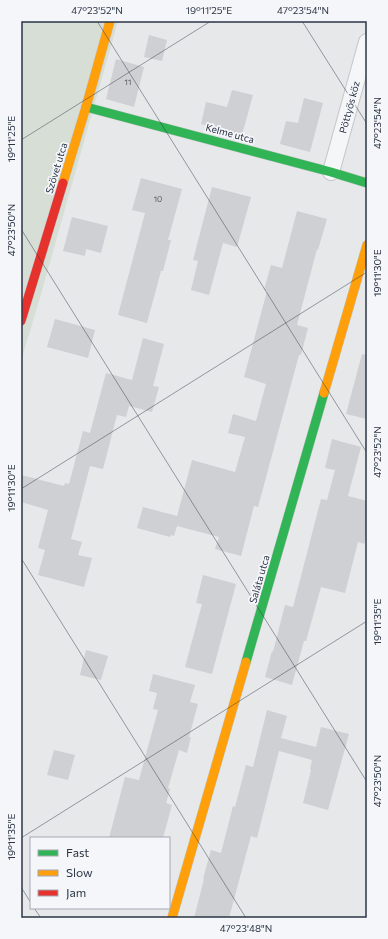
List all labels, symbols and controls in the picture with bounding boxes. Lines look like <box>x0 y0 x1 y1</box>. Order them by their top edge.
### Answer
text: 47°23'52"N <box>71 4 123 16</box>
text: 19°11'25"E <box>186 4 232 16</box>
text: 47°23'54"N <box>277 4 329 16</box>
house number: 11 <box>125 77 131 87</box>
street label: Pöttyös köz <box>336 80 362 134</box>
text: 47°23'54"N <box>371 97 383 149</box>
text: 19°11'25"E <box>5 116 17 162</box>
street label: Kelme utca <box>204 121 256 145</box>
street label: Szövet utca <box>43 141 69 195</box>
house number: 10 <box>154 194 162 204</box>
text: 47°23'50"N <box>5 204 17 256</box>
text: 19°11'30"E <box>371 249 383 297</box>
text: 47°23'52"N <box>371 426 383 478</box>
text: 19°11'30"E <box>5 464 17 512</box>
street label: Saláta utca <box>246 553 272 605</box>
text: 19°11'35"E <box>371 599 383 645</box>
text: 47°23'50"N <box>371 755 383 807</box>
text: 19°11'35"E <box>5 814 17 860</box>
legend <box>30 837 170 909</box>
text: Fast <box>66 845 89 859</box>
text: Slow <box>66 865 93 879</box>
text: Jam <box>66 885 86 900</box>
text: 47°23'48"N <box>220 922 272 934</box>

